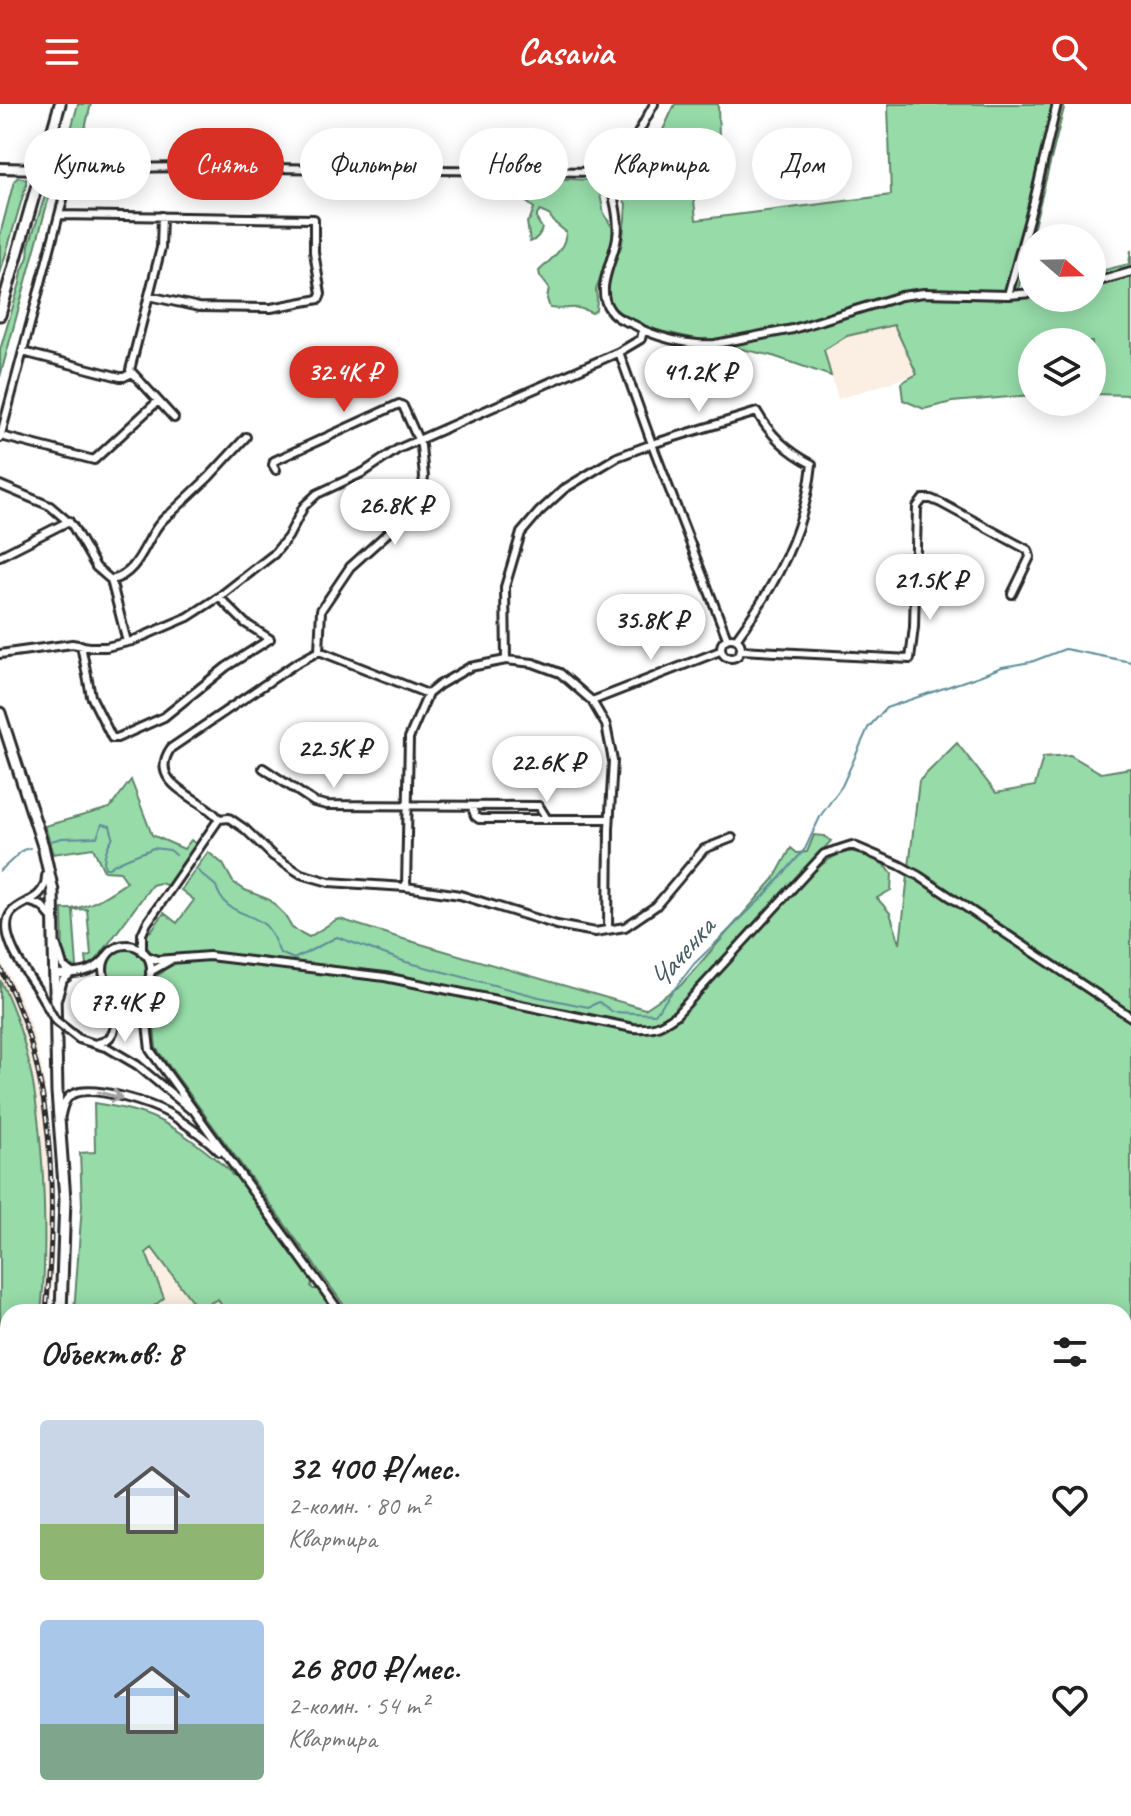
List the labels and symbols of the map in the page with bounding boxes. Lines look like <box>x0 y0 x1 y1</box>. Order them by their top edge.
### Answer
north arrow <box>1018 224 1106 312</box>
pin: 32.4K ₽ <box>270 346 418 414</box>
pin: 41.2K ₽ <box>625 346 773 414</box>
pin: 26.8K ₽ <box>321 479 469 547</box>
pin: 21.5K ₽ <box>856 554 1004 622</box>
pin: 35.8K ₽ <box>577 594 725 662</box>
pin: 22.5K ₽ <box>260 722 408 790</box>
pin: 22.6K ₽ <box>473 736 621 804</box>
water label: Чаченка <box>639 906 725 997</box>
pin: 77.4K ₽ <box>51 976 199 1044</box>
one-way arrow <box>97 1088 122 1103</box>

